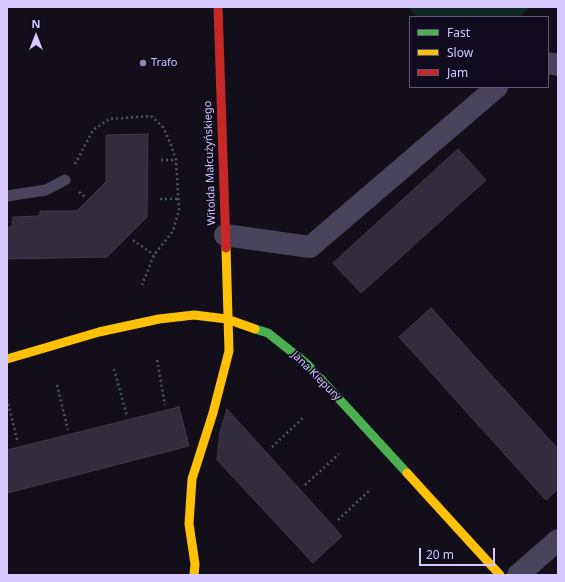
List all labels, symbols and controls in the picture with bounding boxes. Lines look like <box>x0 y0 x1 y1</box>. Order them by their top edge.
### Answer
north arrow <box>16 16 56 56</box>
text: N <box>32 16 40 31</box>
legend <box>409 16 549 88</box>
text: Fast <box>447 24 470 41</box>
text: Slow <box>447 44 473 61</box>
place label: Trafo <box>151 56 177 70</box>
marker: Trafo <box>138 58 148 68</box>
text: Jam <box>447 64 468 81</box>
street label: Witolda Małcużyńskiego <box>201 101 219 225</box>
street label: Jana Kiepury <box>289 349 343 403</box>
scale bar <box>421 540 497 566</box>
text: 20 m <box>426 546 454 563</box>

